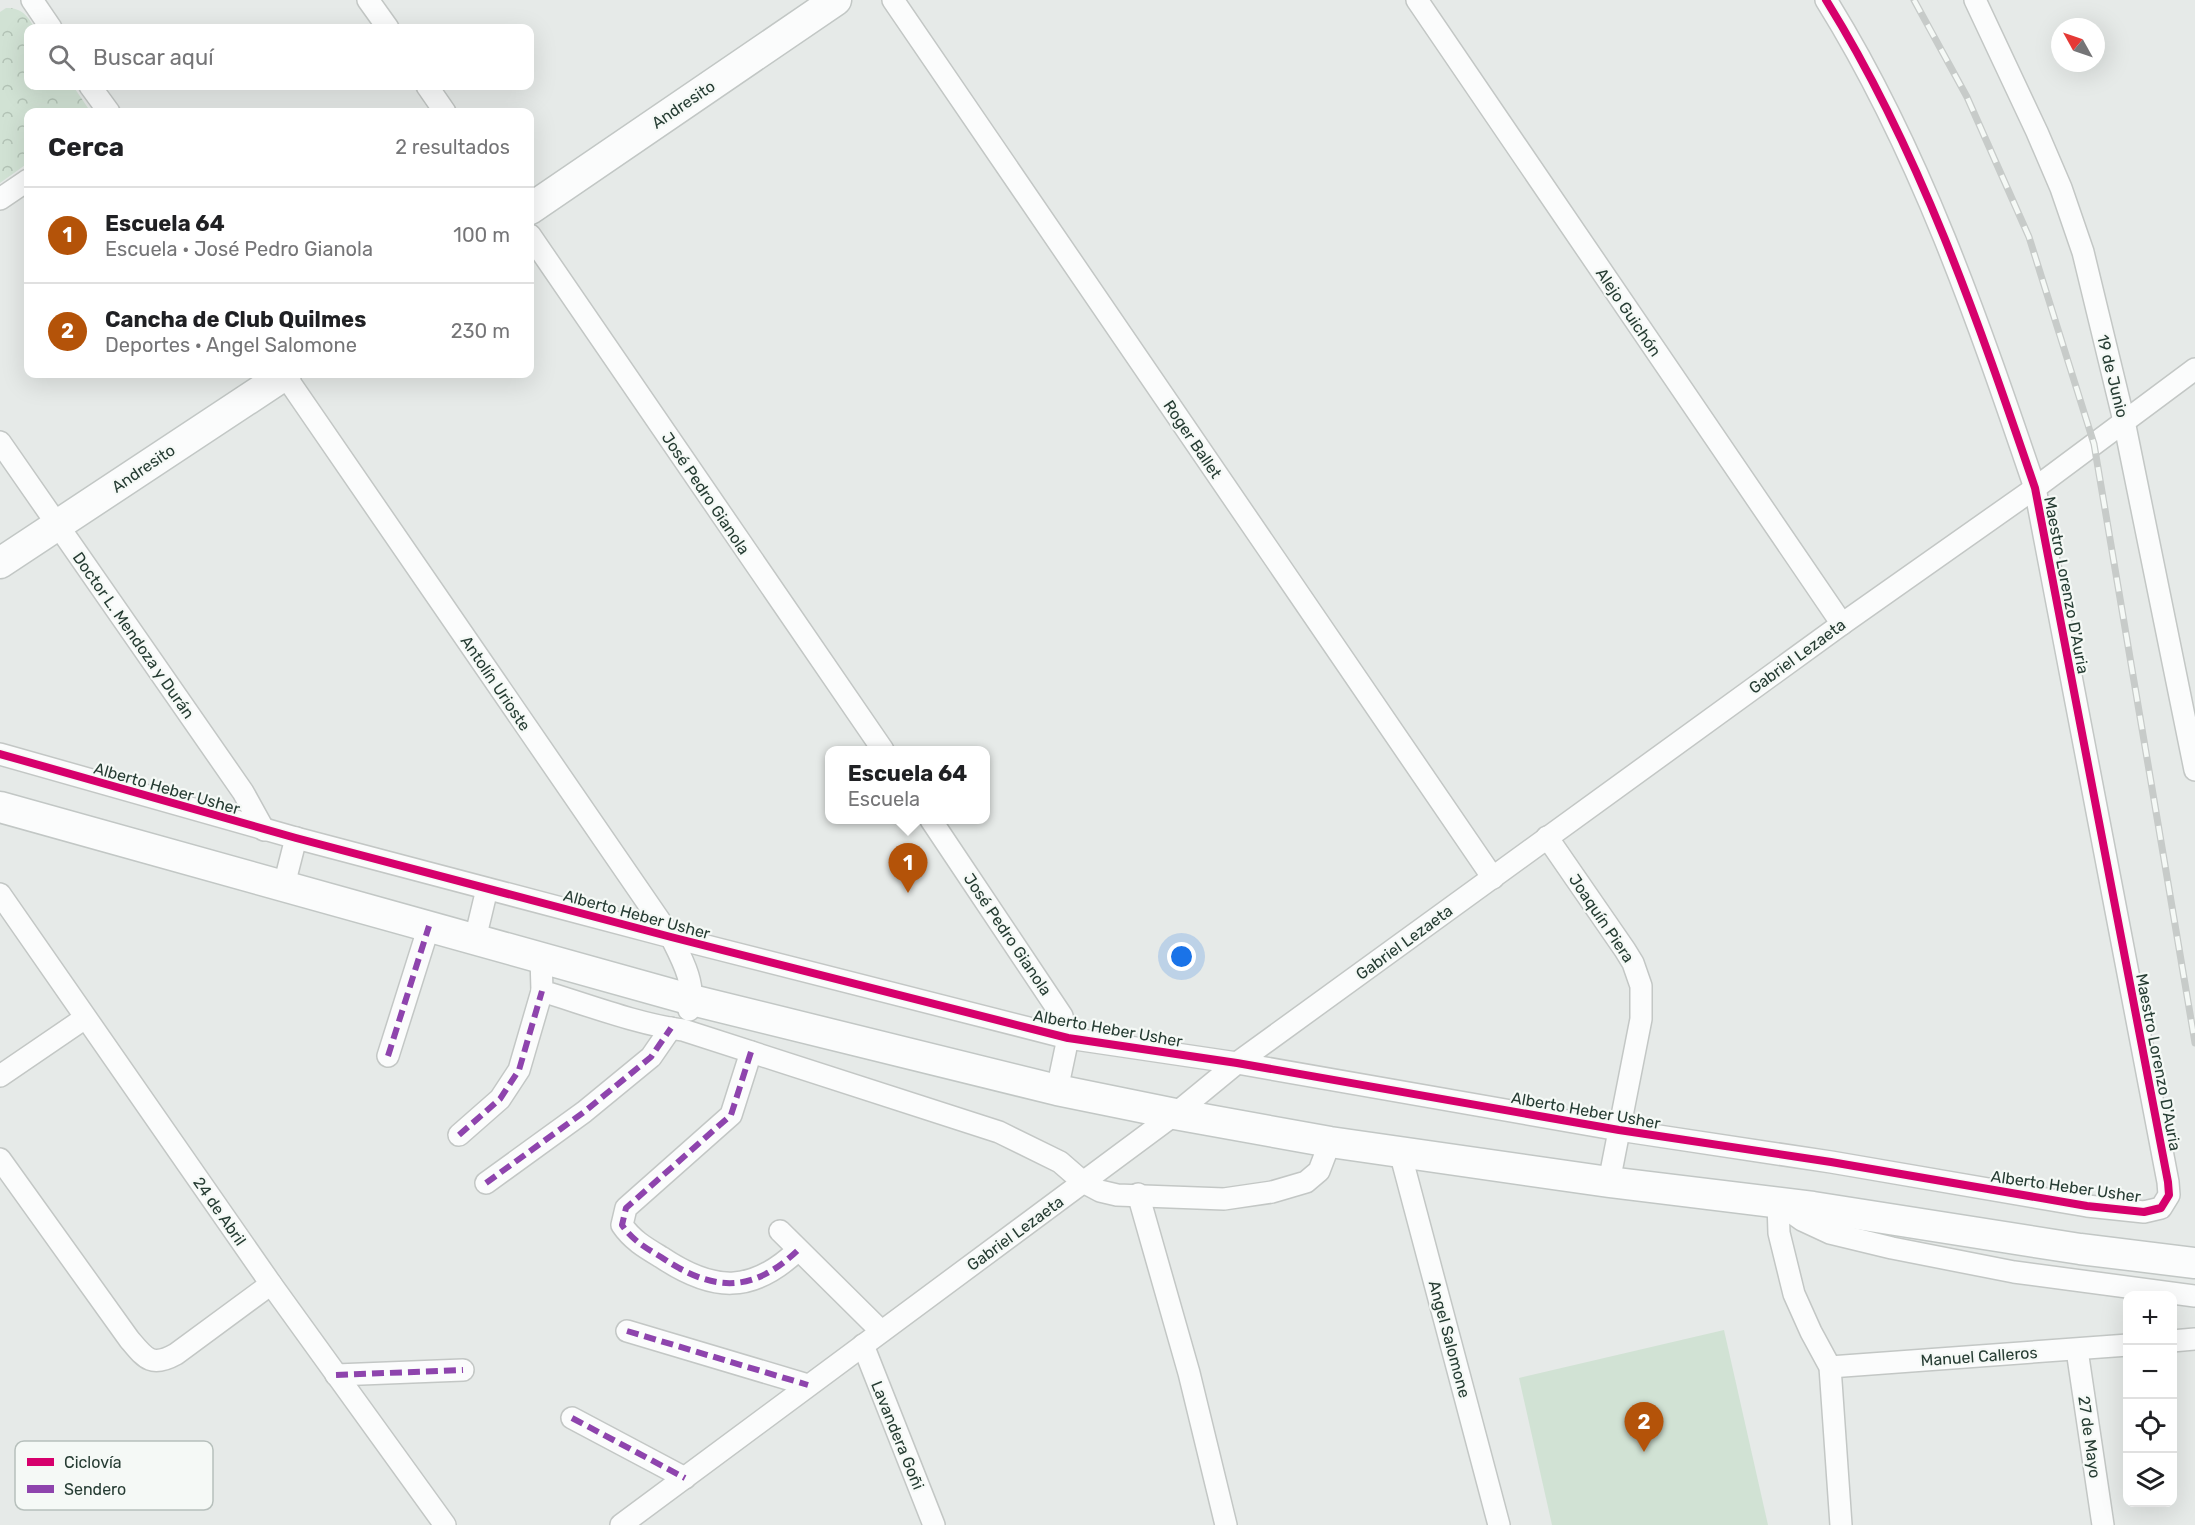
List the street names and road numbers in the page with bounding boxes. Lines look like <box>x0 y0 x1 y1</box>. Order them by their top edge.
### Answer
street label: Andresito <box>648 76 719 133</box>
street label: Alejo Guichón <box>1592 264 1665 360</box>
street label: 19 de Junio <box>2093 333 2132 420</box>
street label: Roger Ballet <box>1159 397 1226 482</box>
street label: José Pedro Gianola <box>658 429 754 558</box>
street label: Andresito <box>108 440 179 497</box>
street label: Maestro Lorenzo D'Auria <box>2040 495 2093 675</box>
street label: Doctor L. Mendoza y Durán <box>69 548 198 722</box>
street label: Gabriel Lezaeta <box>1745 615 1849 698</box>
street label: Antolín Urioste <box>457 632 534 735</box>
street label: Alberto Heber Usher <box>92 759 242 818</box>
street label: José Pedro Gianola <box>960 870 1056 999</box>
street label: Joaquín Piera <box>1565 870 1638 966</box>
street label: Alberto Heber Usher <box>561 886 712 943</box>
street label: Gabriel Lezaeta <box>1352 901 1456 984</box>
street label: Maestro Lorenzo D'Auria <box>2132 972 2185 1152</box>
street label: Alberto Heber Usher <box>1032 1006 1184 1051</box>
street label: Alberto Heber Usher <box>1510 1088 1662 1133</box>
street label: Alberto Heber Usher <box>1990 1167 2142 1206</box>
street label: 24 de Abril <box>189 1173 250 1249</box>
street label: Gabriel Lezaeta <box>963 1192 1067 1275</box>
street label: Angel Salomone <box>1425 1278 1474 1400</box>
street label: Manuel Calleros <box>1920 1343 2038 1370</box>
street label: Lavandera Goñi <box>867 1378 928 1492</box>
street label: 27 de Mayo <box>2074 1395 2105 1479</box>

